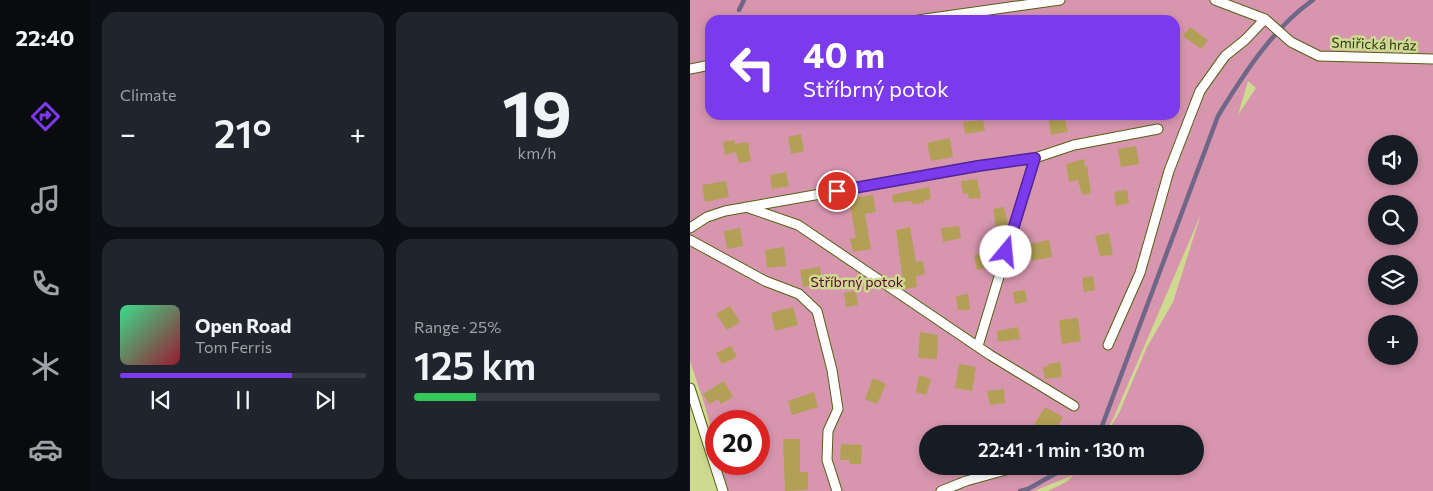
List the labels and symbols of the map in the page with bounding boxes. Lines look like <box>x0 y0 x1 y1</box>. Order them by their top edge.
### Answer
street label: Smiřická hráz <box>1331 34 1417 53</box>
pin <box>816 170 858 212</box>
position arrow <box>979 225 1031 277</box>
park label: Stříbrný potok <box>811 273 904 290</box>
speed limit sign: 20 <box>705 410 770 475</box>

